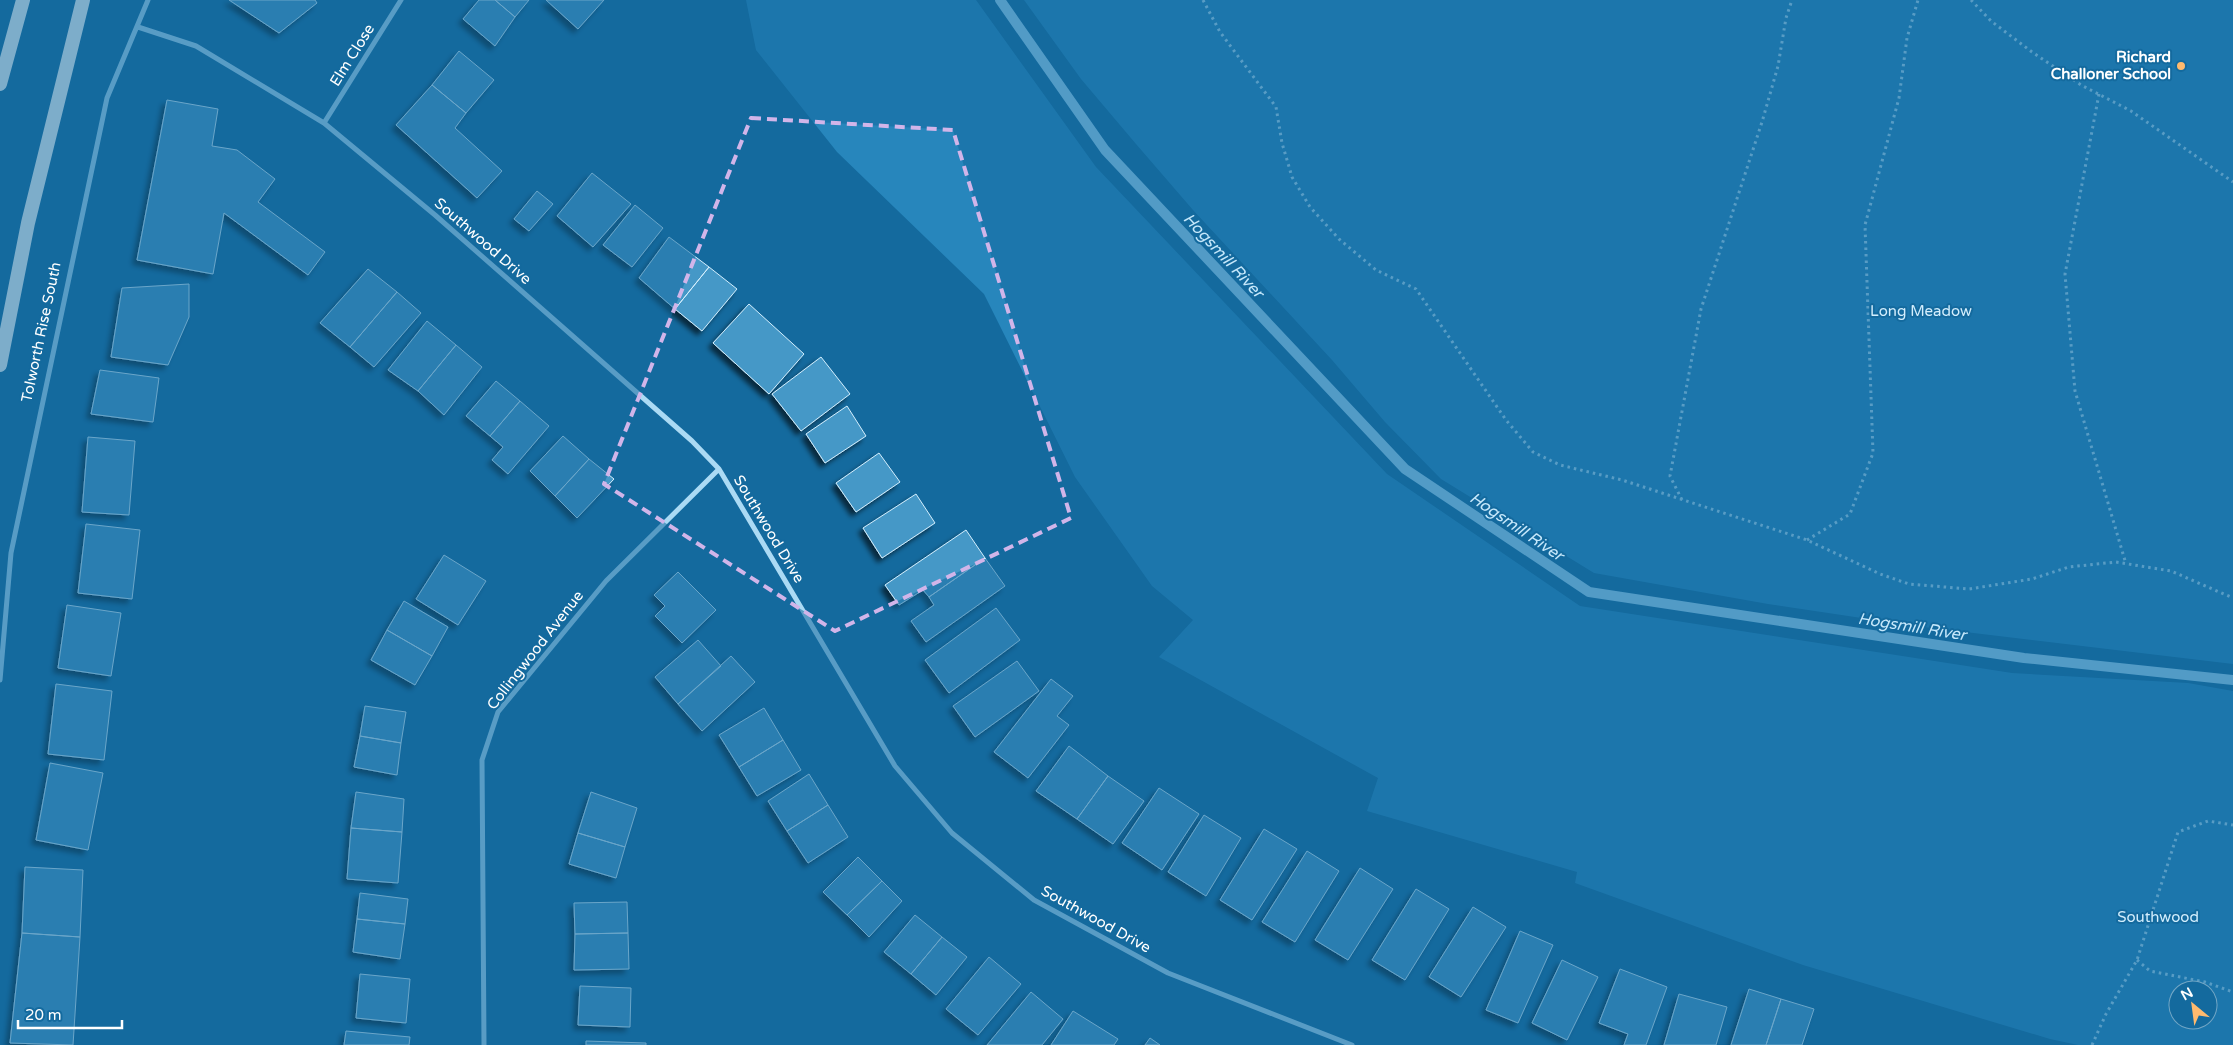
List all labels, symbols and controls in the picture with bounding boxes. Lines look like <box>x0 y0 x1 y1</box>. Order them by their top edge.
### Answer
street label: Elm Close <box>326 21 378 89</box>
place label: Richard Challoner School <box>2051 48 2171 83</box>
marker: Richard Challoner School <box>2175 60 2187 72</box>
street label: Southwood Drive <box>431 194 535 288</box>
water label: Hogsmill River <box>1179 209 1269 304</box>
street label: Tolworth Rise South <box>17 260 65 404</box>
park label: Long Meadow <box>1870 302 1972 320</box>
street label: Southwood Drive <box>730 472 808 586</box>
water label: Hogsmill River <box>1466 488 1569 567</box>
street label: Collingwood Avenue <box>483 587 587 713</box>
water label: Hogsmill River <box>1856 609 1969 646</box>
street label: Southwood Drive <box>1038 881 1154 957</box>
park label: Southwood <box>2117 908 2199 926</box>
north arrow <box>2168 980 2218 1030</box>
text: N <box>2178 984 2196 1004</box>
scale bar <box>18 998 121 1030</box>
text: 20 m <box>25 1006 62 1024</box>

